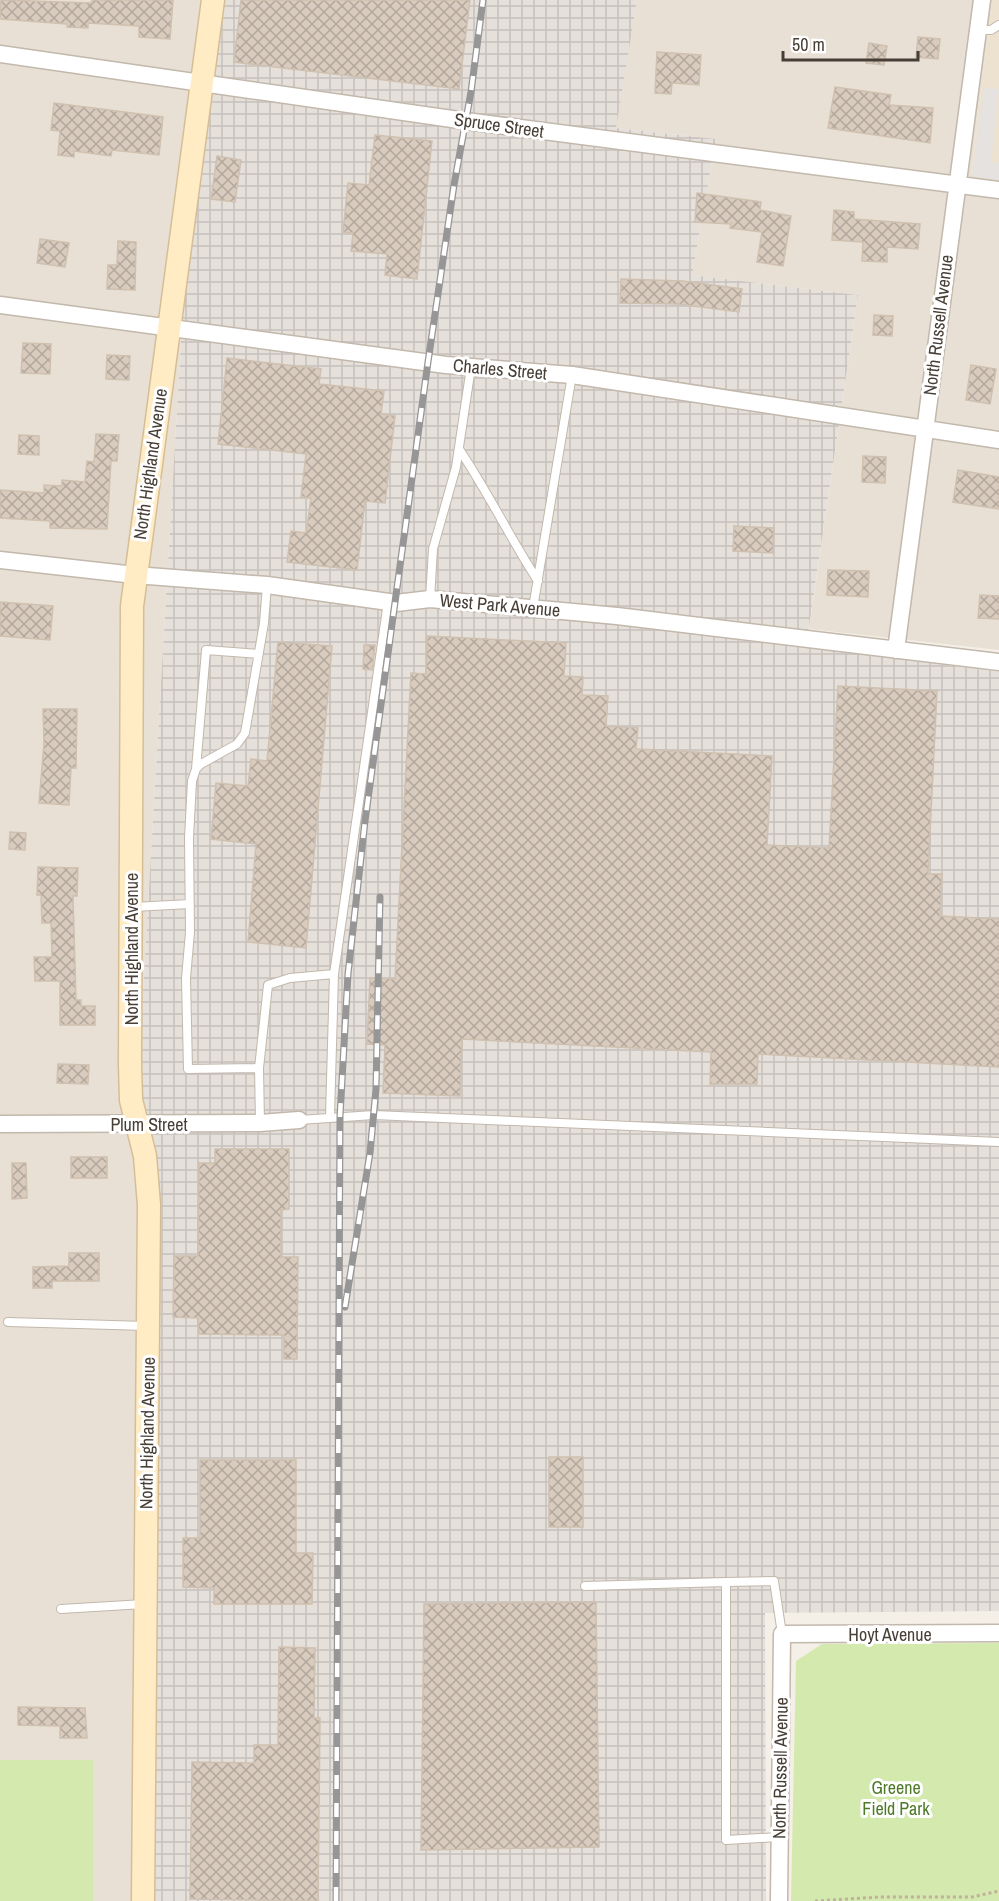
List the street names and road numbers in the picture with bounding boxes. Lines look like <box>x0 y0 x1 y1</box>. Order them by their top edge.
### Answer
street label: Spruce Street <box>453 106 545 144</box>
street label: North Russell Avenue <box>917 253 959 397</box>
street label: Charles Street <box>452 352 548 386</box>
street label: North Highland Avenue <box>127 387 173 541</box>
street label: West Park Avenue <box>439 587 561 623</box>
street label: North Highland Avenue <box>119 873 144 1025</box>
street label: Plum Street <box>110 1112 188 1137</box>
street label: North Highland Avenue <box>133 1357 161 1509</box>
street label: Hoyt Avenue <box>848 1622 932 1647</box>
street label: North Russell Avenue <box>766 1697 794 1839</box>

